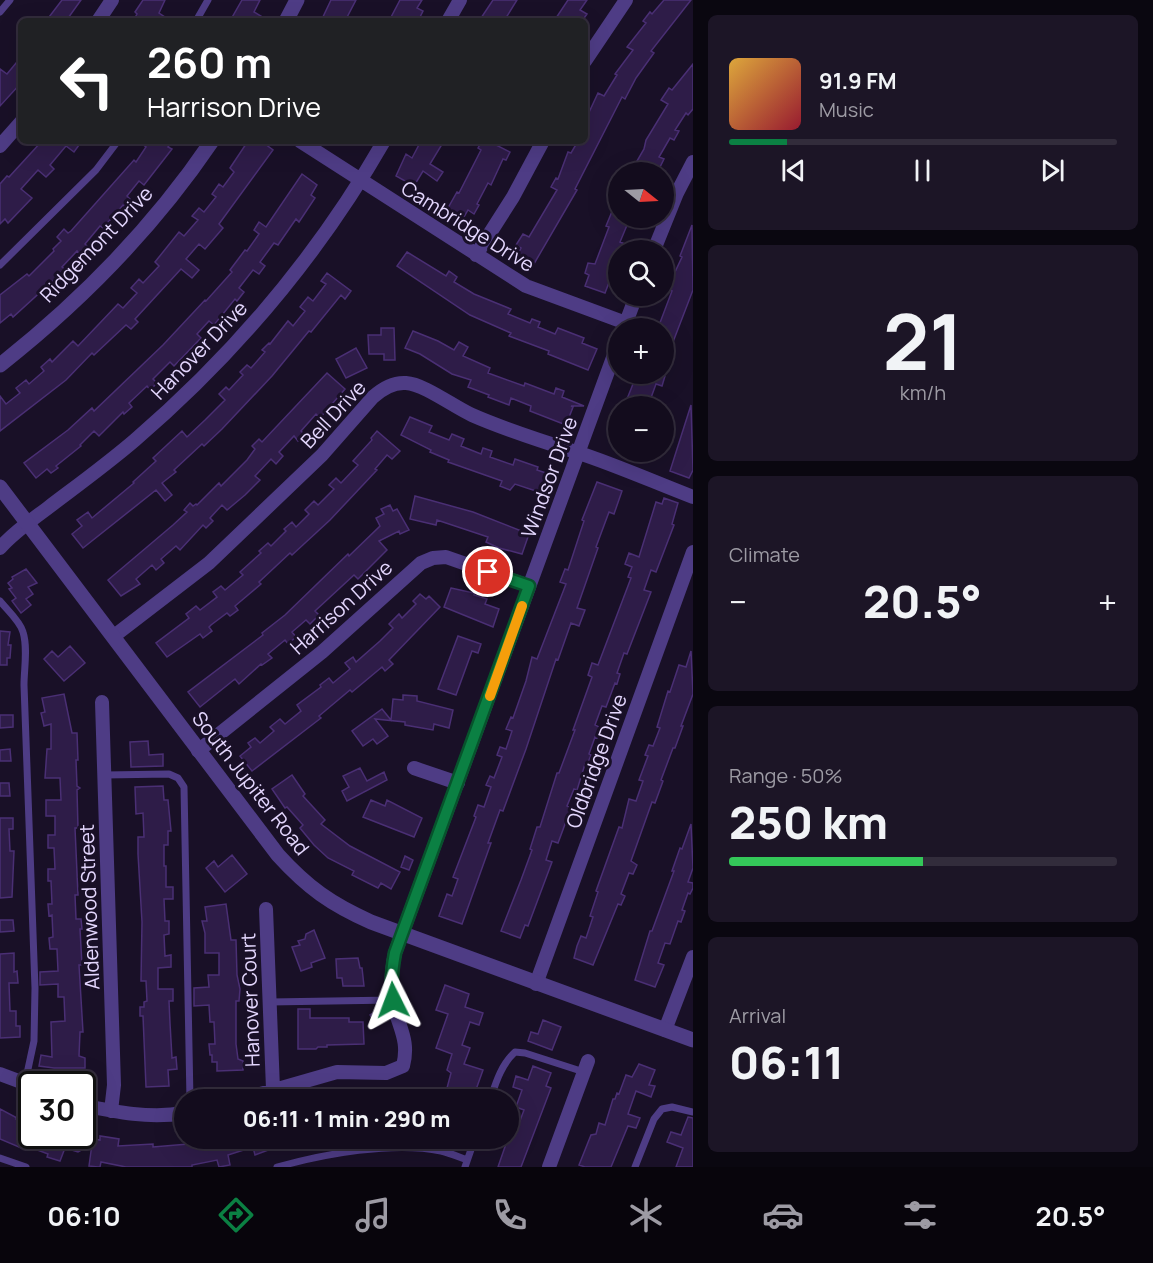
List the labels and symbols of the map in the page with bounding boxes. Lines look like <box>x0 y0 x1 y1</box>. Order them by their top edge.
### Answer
north arrow <box>608 162 674 228</box>
street label: Cambridge Drive <box>396 174 540 278</box>
street label: Ridgemont Drive <box>34 180 158 308</box>
street label: Hanover Drive <box>145 295 253 405</box>
street label: Bell Drive <box>294 374 372 454</box>
street label: Windsor Drive <box>515 413 583 541</box>
pin <box>462 546 513 597</box>
street label: Harrison Drive <box>284 554 398 660</box>
street label: Oldbridge Drive <box>559 690 633 832</box>
street label: South Jupiter Road <box>186 706 316 860</box>
street label: Aldenwood Street <box>73 824 105 990</box>
street label: Hanover Court <box>234 933 266 1067</box>
position arrow <box>361 968 425 1032</box>
speed limit sign: 30 <box>18 1071 96 1149</box>

